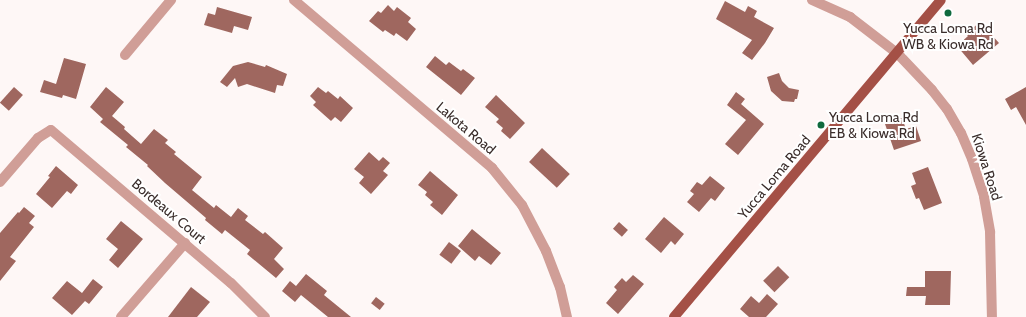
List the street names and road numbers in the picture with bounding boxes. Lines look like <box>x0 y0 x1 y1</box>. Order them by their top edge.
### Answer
street label: Lakota Road <box>433 98 499 158</box>
street label: Yucca Loma Road <box>734 132 814 222</box>
street label: Kiowa Road <box>968 132 1006 202</box>
street label: Bordeaux Court <box>128 175 210 247</box>

